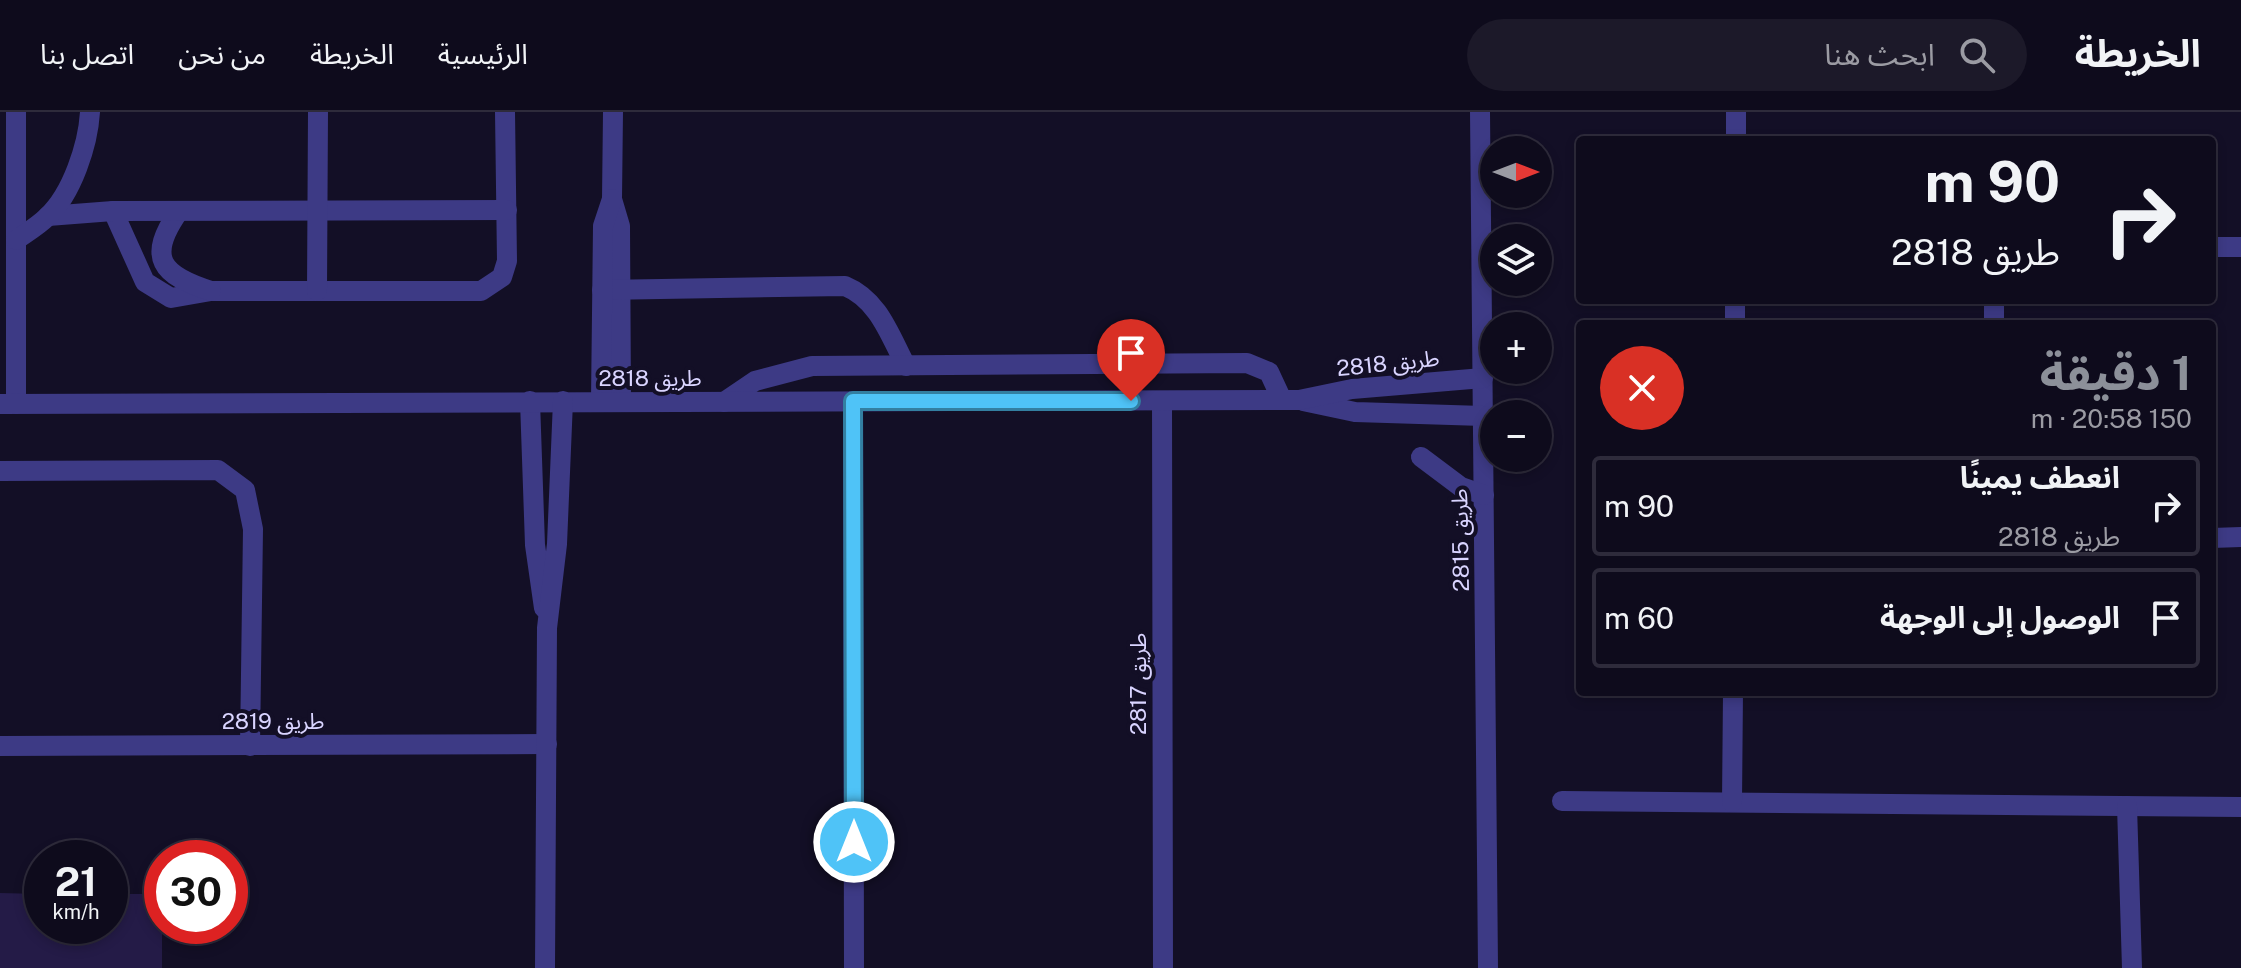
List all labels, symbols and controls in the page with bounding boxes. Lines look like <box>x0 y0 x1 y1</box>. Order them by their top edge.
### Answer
search box <box>1467 19 2027 91</box>
text: الخريطة <box>2075 31 2201 76</box>
icon: search <box>1955 33 1999 77</box>
text: ابحث هنا <box>1824 36 1935 72</box>
text: اتصل بنا <box>40 37 134 70</box>
text: من نحن <box>178 37 266 70</box>
text: الخريطة <box>310 37 394 70</box>
text: الرئيسية <box>438 37 528 70</box>
north arrow <box>1480 136 1552 208</box>
map controls <box>1480 136 1552 472</box>
text: 90 m <box>1924 149 2060 215</box>
icon: right <box>2088 168 2192 272</box>
button: layers <box>1480 224 1552 296</box>
text: طريق 2818 <box>1891 231 2060 273</box>
button: + <box>1480 312 1552 384</box>
pin <box>1097 319 1165 401</box>
icon: arrive <box>1109 331 1153 375</box>
text: 1 دقيقة <box>2040 344 2192 401</box>
street label: طريق 2818 <box>1335 345 1441 382</box>
button: close <box>1600 346 1684 430</box>
street label: طريق 2818 <box>598 365 702 392</box>
button: − <box>1480 400 1552 472</box>
text: 150 m · 20:58 <box>2031 403 2192 434</box>
text: انعطف يمينًا <box>1960 459 2120 495</box>
icon: right <box>2144 484 2188 528</box>
street label: طريق 2815 <box>1446 488 1475 592</box>
text: 90 m <box>1604 488 1674 524</box>
text: طريق 2818 <box>1998 521 2120 552</box>
icon: arrive <box>2144 596 2188 640</box>
text: الوصول إلى الوجهة <box>1880 599 2120 635</box>
text: 60 m <box>1604 600 1674 636</box>
street label: طريق 2817 <box>1125 633 1152 735</box>
street label: طريق 2819 <box>222 708 324 735</box>
position arrow <box>812 800 896 884</box>
speed limit sign: 30 <box>144 840 248 944</box>
text: 21 <box>55 858 97 905</box>
text: km/h <box>52 900 100 924</box>

